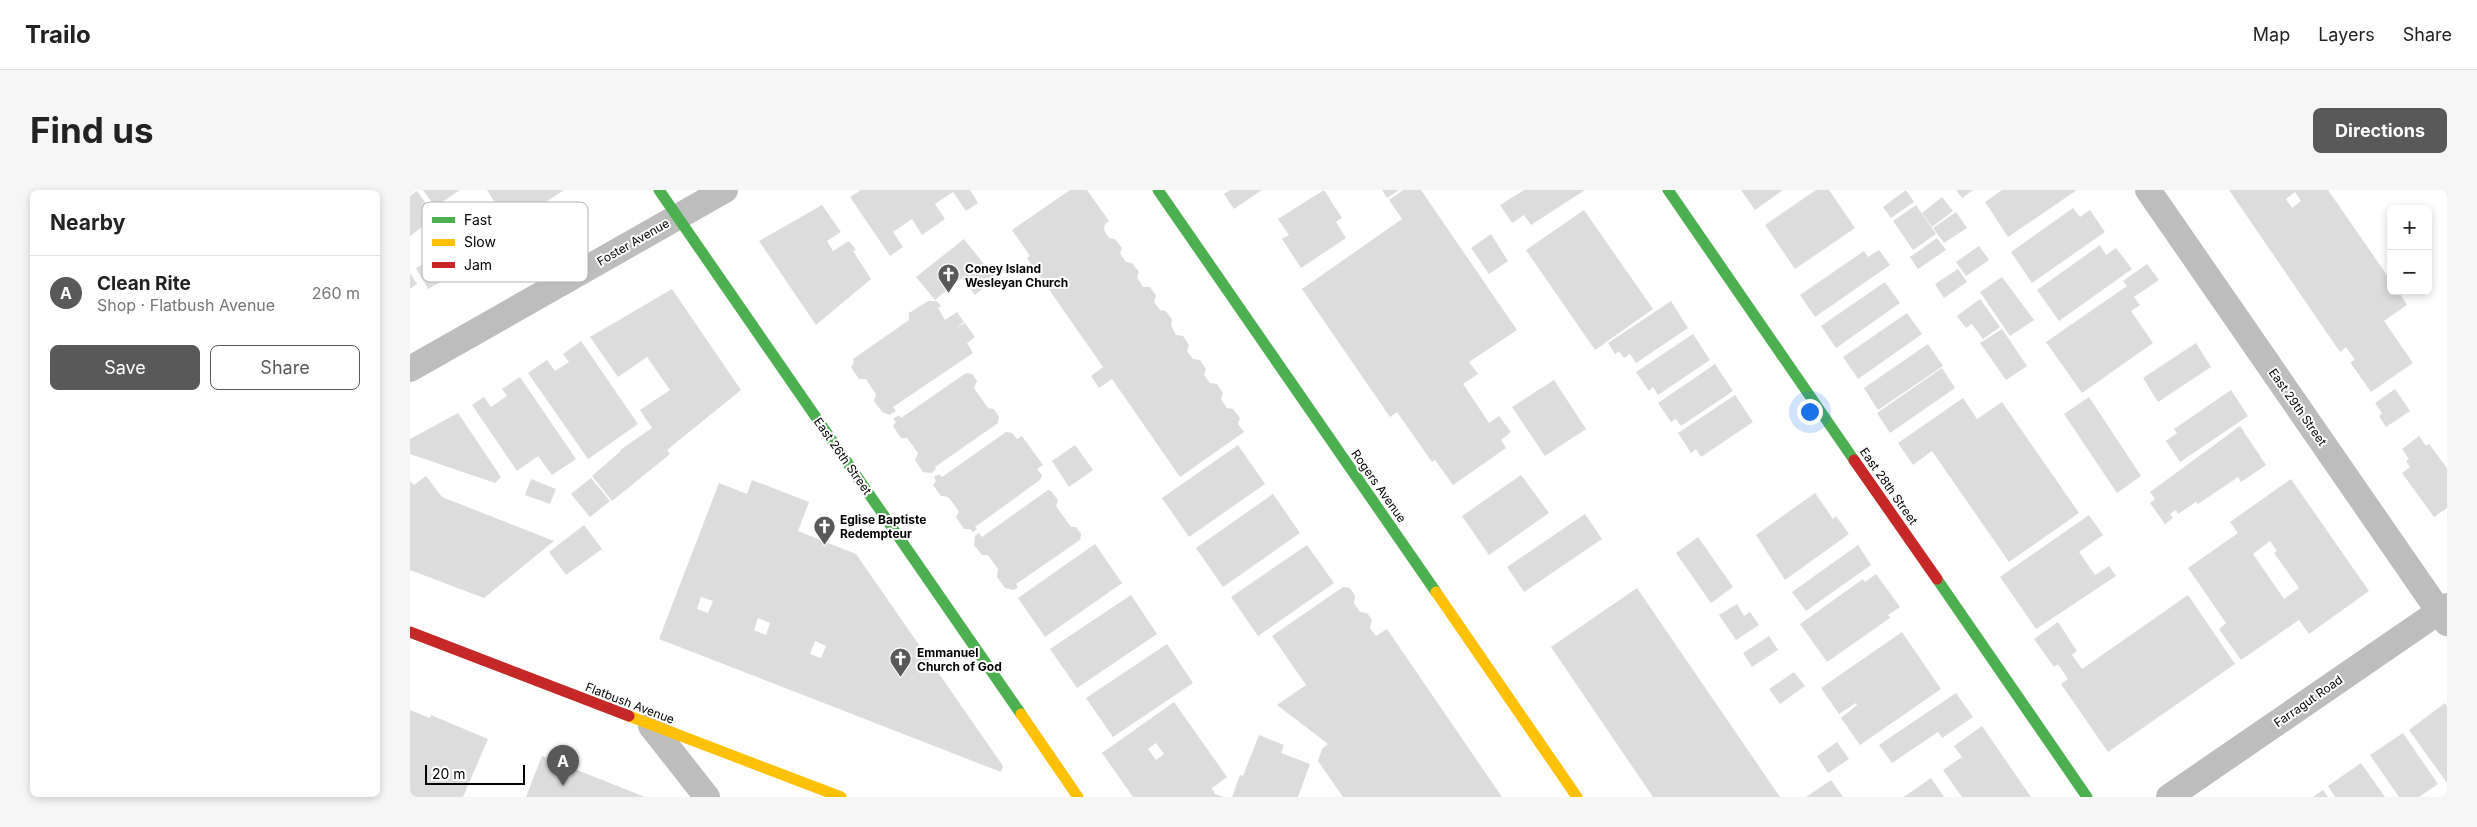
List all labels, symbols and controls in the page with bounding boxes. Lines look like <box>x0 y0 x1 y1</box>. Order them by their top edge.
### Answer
text: Trailo <box>25 20 91 49</box>
text: Map <box>2253 24 2290 45</box>
text: Layers <box>2318 24 2375 45</box>
text: Share <box>2403 24 2452 45</box>
button: Directions <box>2313 108 2447 153</box>
text: Find us <box>30 109 154 151</box>
legend <box>422 202 588 282</box>
map controls <box>2387 205 2432 295</box>
button: + <box>2387 205 2432 250</box>
text: Nearby <box>50 210 125 235</box>
text: Fast <box>464 211 492 228</box>
street label: Foster Avenue <box>594 215 672 269</box>
text: Slow <box>464 233 496 250</box>
button: − <box>2387 250 2432 295</box>
text: Jam <box>464 256 492 273</box>
place label: Coney Island Wesleyan Church <box>965 261 1068 290</box>
church icon: Coney Island Wesleyan Church <box>937 263 961 294</box>
text: Clean Rite <box>97 272 191 295</box>
text: A <box>60 283 72 303</box>
text: 260 m <box>312 283 360 303</box>
text: Shop · Flatbush Avenue <box>97 295 275 315</box>
button: Save <box>50 345 200 390</box>
button: Share <box>210 345 360 390</box>
street label: East 29th Street <box>2266 366 2330 449</box>
your location <box>1797 399 1823 425</box>
street label: East 26th Street <box>811 415 875 497</box>
street label: East 28th Street <box>1857 445 1921 527</box>
street label: Rogers Avenue <box>1348 447 1410 525</box>
place label: Eglise Baptiste Redempteur <box>840 512 926 541</box>
church icon: Eglise Baptiste Redempteur <box>812 514 836 545</box>
place label: Emmanuel Church of God <box>917 645 1002 674</box>
church icon: Emmanuel Church of God <box>889 647 913 678</box>
street label: Farragut Road <box>2271 672 2345 730</box>
street label: Flatbush Avenue <box>583 679 677 727</box>
pin: A <box>547 745 579 786</box>
scale bar <box>425 762 525 785</box>
text: 20 m <box>432 765 466 782</box>

